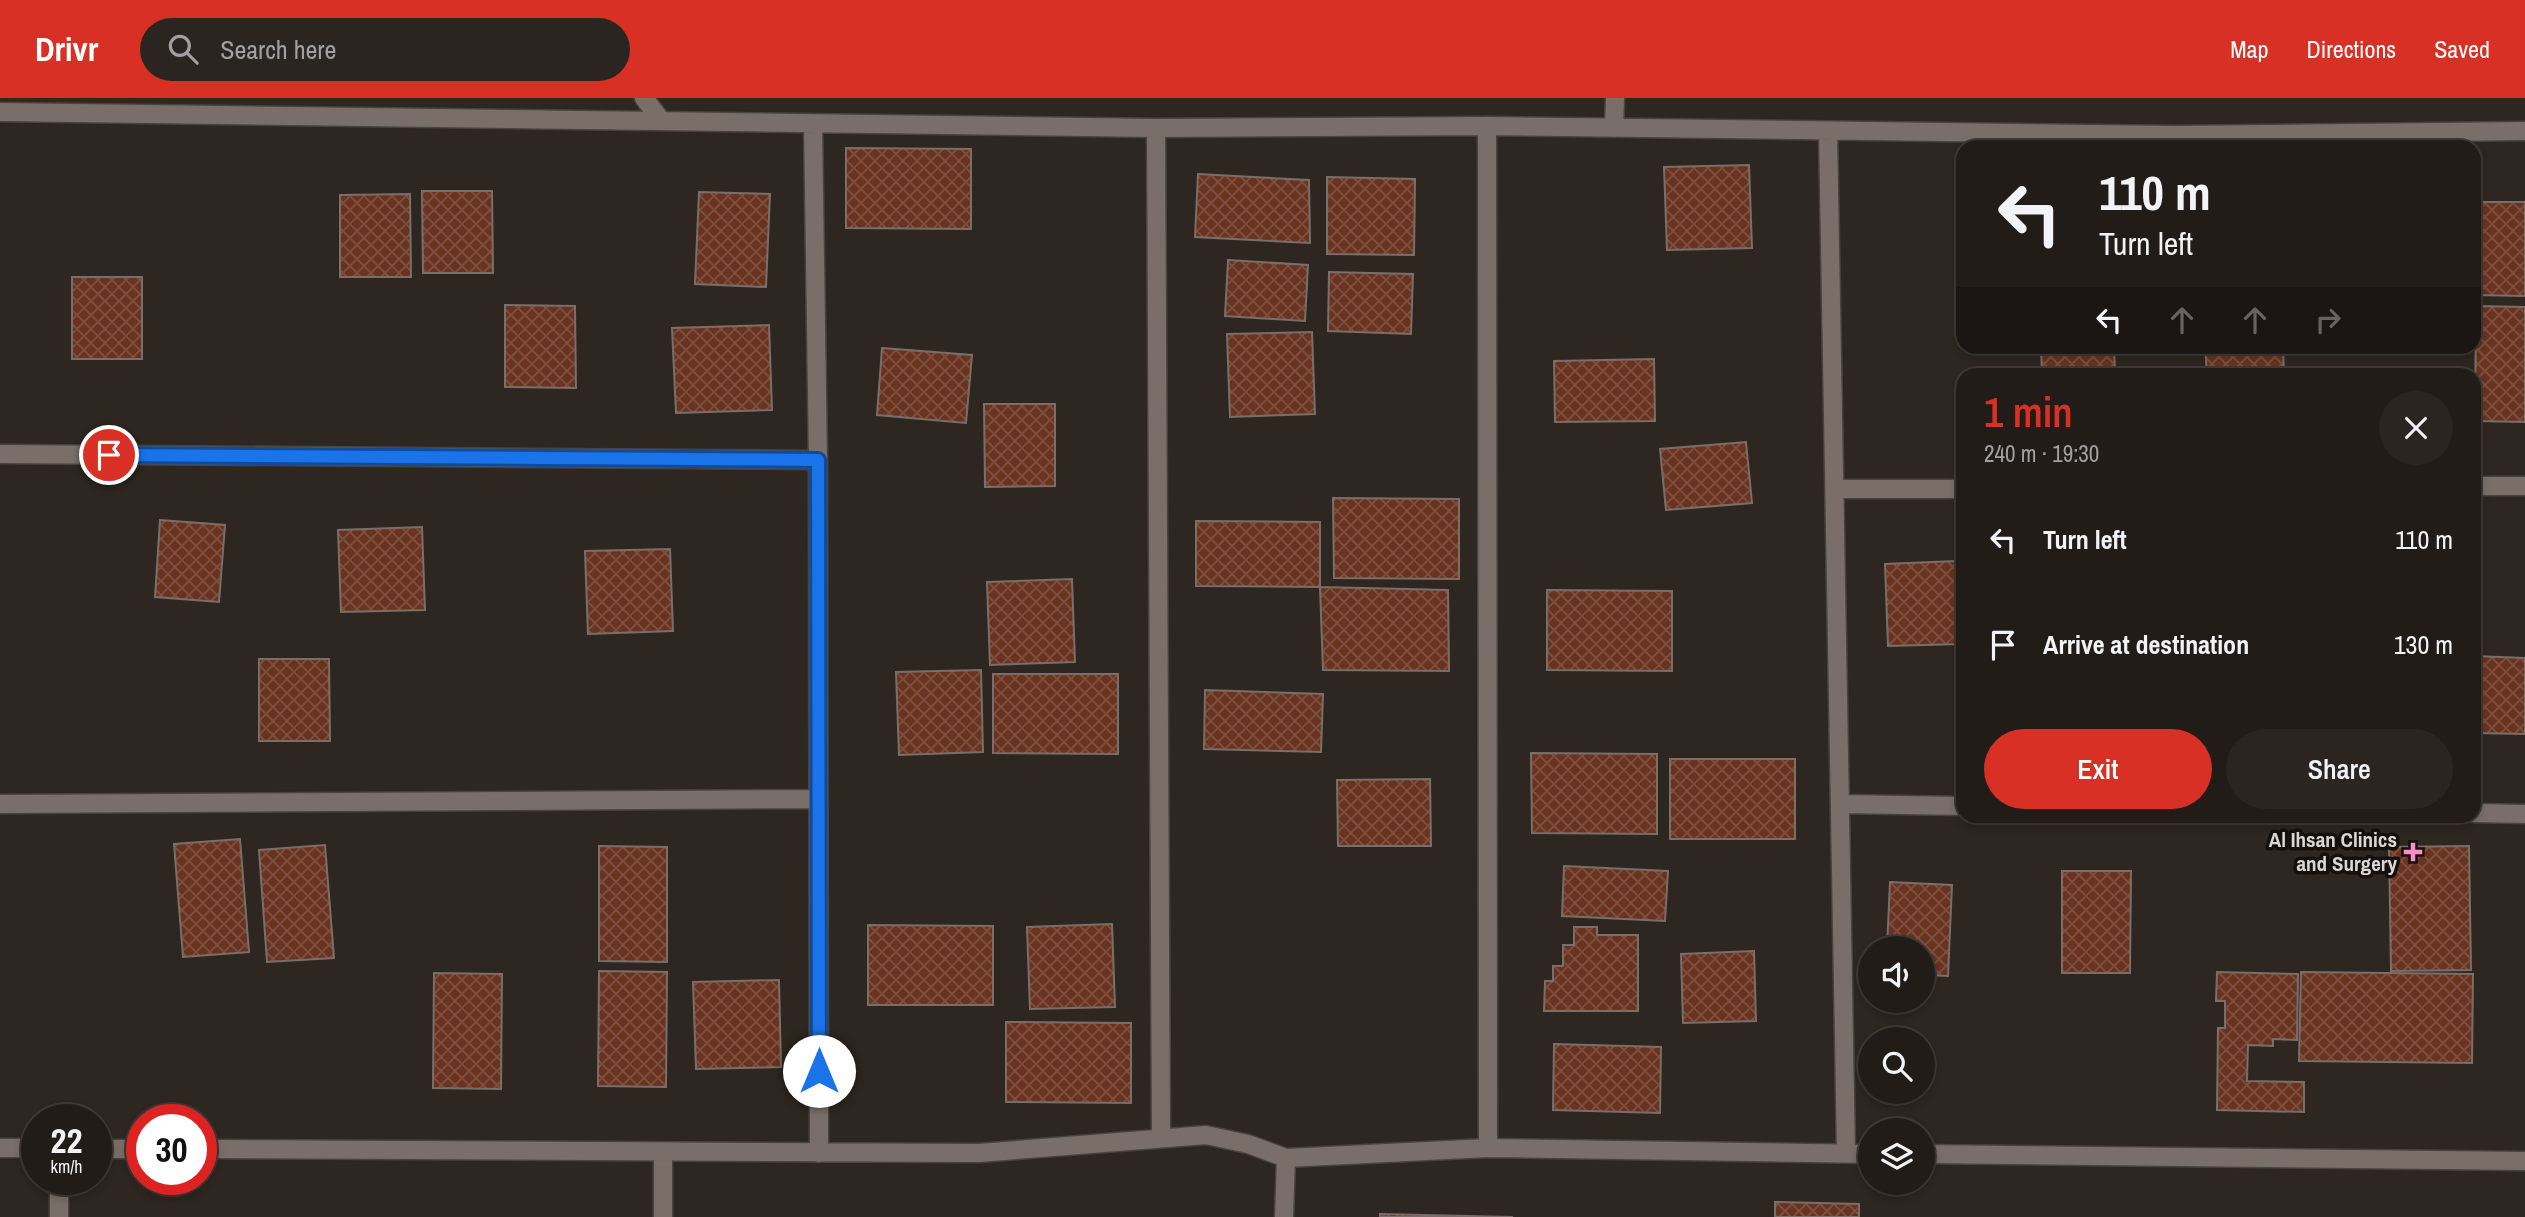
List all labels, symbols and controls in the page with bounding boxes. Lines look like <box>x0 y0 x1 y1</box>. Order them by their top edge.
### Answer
search box <box>140 18 630 81</box>
text: Drivr <box>35 27 98 71</box>
icon: search <box>164 30 202 68</box>
text: Search here <box>220 32 336 67</box>
text: Map <box>2230 33 2268 65</box>
text: Directions <box>2306 33 2396 65</box>
text: Saved <box>2434 33 2490 65</box>
text: 110 m <box>2099 159 2211 225</box>
icon: left <box>1984 168 2075 259</box>
text: Turn left <box>2099 222 2193 265</box>
icon: left <box>2090 301 2128 339</box>
icon: ahead <box>2163 301 2201 339</box>
icon: ahead <box>2236 301 2274 339</box>
icon: right <box>2309 301 2347 339</box>
text: 1 min <box>1984 384 2073 440</box>
button: close <box>2379 391 2453 465</box>
pin <box>79 425 139 485</box>
icon: arrive <box>90 436 128 474</box>
text: 240 m · 19:30 <box>1984 438 2099 469</box>
icon: left <box>1984 521 2022 559</box>
text: Turn left <box>2043 522 2127 557</box>
text: 110 m <box>2395 522 2453 557</box>
icon: arrive <box>1984 626 2022 664</box>
text: Arrive at destination <box>2043 627 2249 662</box>
text: 130 m <box>2394 627 2453 662</box>
button: Exit <box>1984 729 2212 809</box>
button: Share <box>2226 729 2453 809</box>
place label: Al Ihsan Clinics and Surgery <box>2269 825 2397 878</box>
marker: Al Ihsan Clinics and Surgery <box>2403 842 2423 862</box>
map controls <box>1858 936 1935 1195</box>
button: sound <box>1858 936 1935 1013</box>
button: search <box>1858 1027 1935 1104</box>
position arrow <box>782 1034 856 1108</box>
speed limit sign: 30 <box>126 1104 217 1195</box>
text: 22 <box>51 1117 82 1164</box>
button: layers <box>1858 1118 1935 1195</box>
text: km/h <box>51 1154 83 1179</box>

